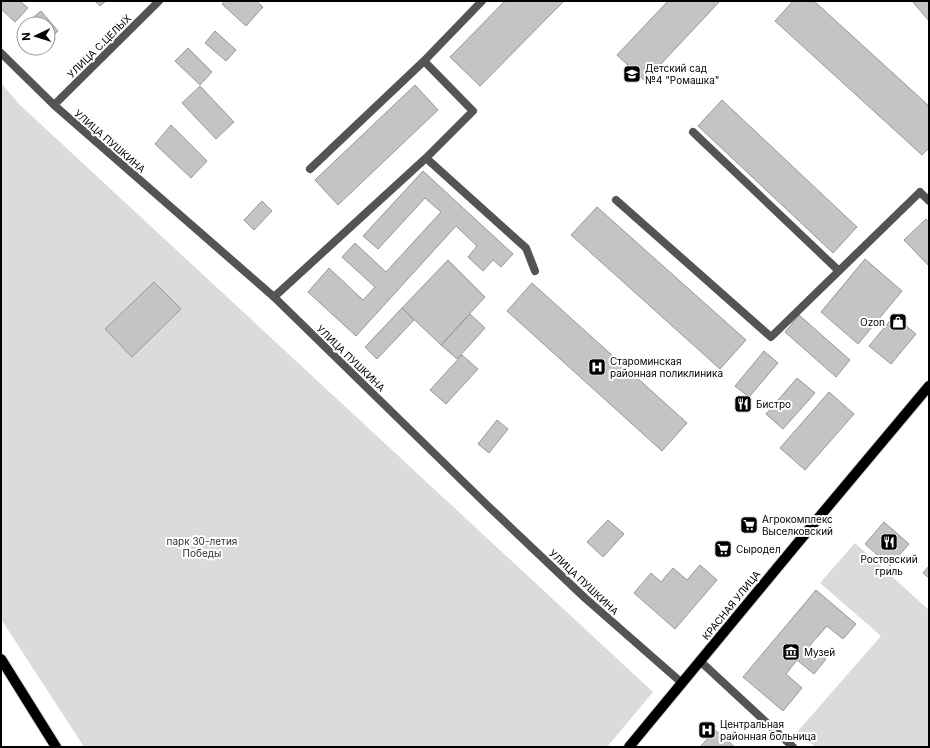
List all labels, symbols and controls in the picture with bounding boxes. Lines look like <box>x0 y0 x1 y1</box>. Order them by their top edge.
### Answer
street label: УЛИЦА С.ЦЕЛЫХ <box>65 12 133 80</box>
north arrow <box>16 16 56 56</box>
text: N <box>19 32 33 41</box>
place label: Детский сад №4 "Ромашка" <box>645 62 719 86</box>
school or university icon: Детский сад №4 "Ромашка" <box>622 64 642 84</box>
street label: УЛИЦА ПУШКИНА <box>72 107 148 175</box>
shop icon: Ozon <box>888 312 908 332</box>
place label: Ozon <box>860 316 885 328</box>
street label: УЛИЦА ПУШКИНА <box>314 322 388 394</box>
place label: Староминская районная поликлиника <box>610 355 723 379</box>
hospital icon: Староминская районная поликлиника <box>587 357 607 377</box>
restaurant icon: Бистро <box>733 394 753 414</box>
place label: Бистро <box>756 398 791 410</box>
place label: Агрокомплекс Выселковский <box>762 513 833 537</box>
supermarket icon: Агрокомплекс Выселковский <box>739 515 759 535</box>
restaurant icon: Ростовский гриль <box>879 532 899 552</box>
park label: парк 30-летия Победы <box>167 535 237 559</box>
supermarket icon: Сыродел <box>713 539 733 559</box>
place label: Сыродел <box>736 543 781 555</box>
street label: УЛИЦА ПУШКИНА <box>547 547 621 617</box>
place label: Ростовский гриль <box>860 553 918 577</box>
street label: КРАСНАЯ УЛИЦА <box>700 568 763 642</box>
museum icon: Музей <box>781 642 801 662</box>
place label: Музей <box>804 646 835 658</box>
place label: Центральная районная больница <box>720 718 816 742</box>
hospital icon: Центральная районная больница <box>697 720 717 740</box>

